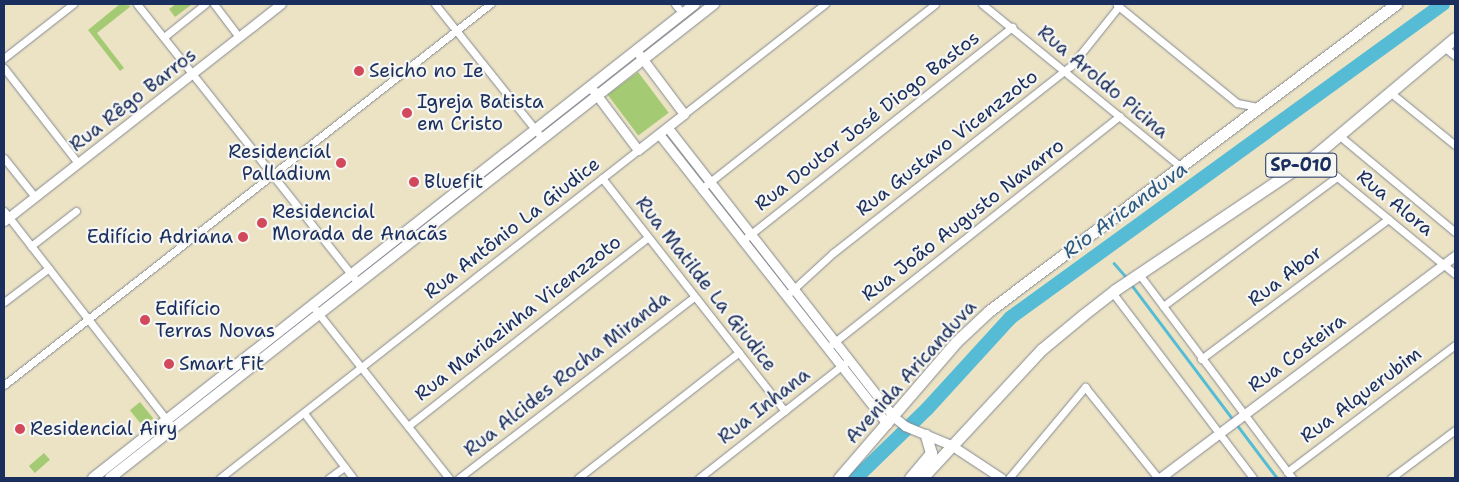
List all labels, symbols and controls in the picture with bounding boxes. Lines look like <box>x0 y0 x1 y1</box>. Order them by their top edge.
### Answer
street label: Rua Aroldo Picina <box>1033 21 1173 143</box>
street label: Rua Doutor José Diogo Bastos <box>750 26 984 216</box>
street label: Rua Rêgo Barros <box>65 44 201 156</box>
place label: Seicho no Ie <box>369 60 484 82</box>
marker: Seicho no Ie <box>353 65 365 77</box>
street label: Rua Gustavo Vicenzzoto <box>852 65 1042 221</box>
place label: Igreja Batista em Cristo <box>417 91 544 135</box>
marker: Igreja Batista em Cristo <box>401 107 413 119</box>
street label: Rua João Augusto Navarro <box>857 134 1069 306</box>
place label: Residencial Palladium <box>228 141 331 185</box>
road number: SP-010 <box>1265 150 1337 180</box>
street label: Rua Antônio La Giudice <box>420 152 604 304</box>
marker: Residencial Palladium <box>335 157 347 169</box>
water label: Rio Aricanduva <box>1058 157 1192 263</box>
street label: Rua Alora <box>1352 165 1438 241</box>
place label: Bluefit <box>424 171 483 193</box>
marker: Bluefit <box>408 176 420 188</box>
street label: Rua Matilde La Giudice <box>631 192 781 376</box>
place label: Residencial Morada de Anacãs <box>272 201 448 245</box>
marker: Residencial Morada de Anacãs <box>256 217 268 229</box>
place label: Edifício Adriana <box>87 226 233 248</box>
street label: Rua Mariazinha Vicenzzoto <box>410 230 626 406</box>
marker: Edifício Adriana <box>237 231 249 243</box>
street label: Rua Abor <box>1243 241 1327 311</box>
street label: Rua Alcides Rocha Miranda <box>460 287 674 461</box>
street label: Avenida Aricanduva <box>841 296 981 448</box>
place label: Edifício Terras Novas <box>155 298 275 342</box>
street label: Rua Costeira <box>1244 309 1350 397</box>
marker: Edifício Terras Novas <box>139 314 151 326</box>
street label: Rua Alquerubim <box>1296 342 1426 448</box>
place label: Smart Fit <box>179 353 264 375</box>
marker: Smart Fit <box>163 358 175 370</box>
street label: Rua Inhana <box>714 363 814 449</box>
place label: Residencial Airy <box>30 418 177 440</box>
marker: Residencial Airy <box>14 423 26 435</box>

